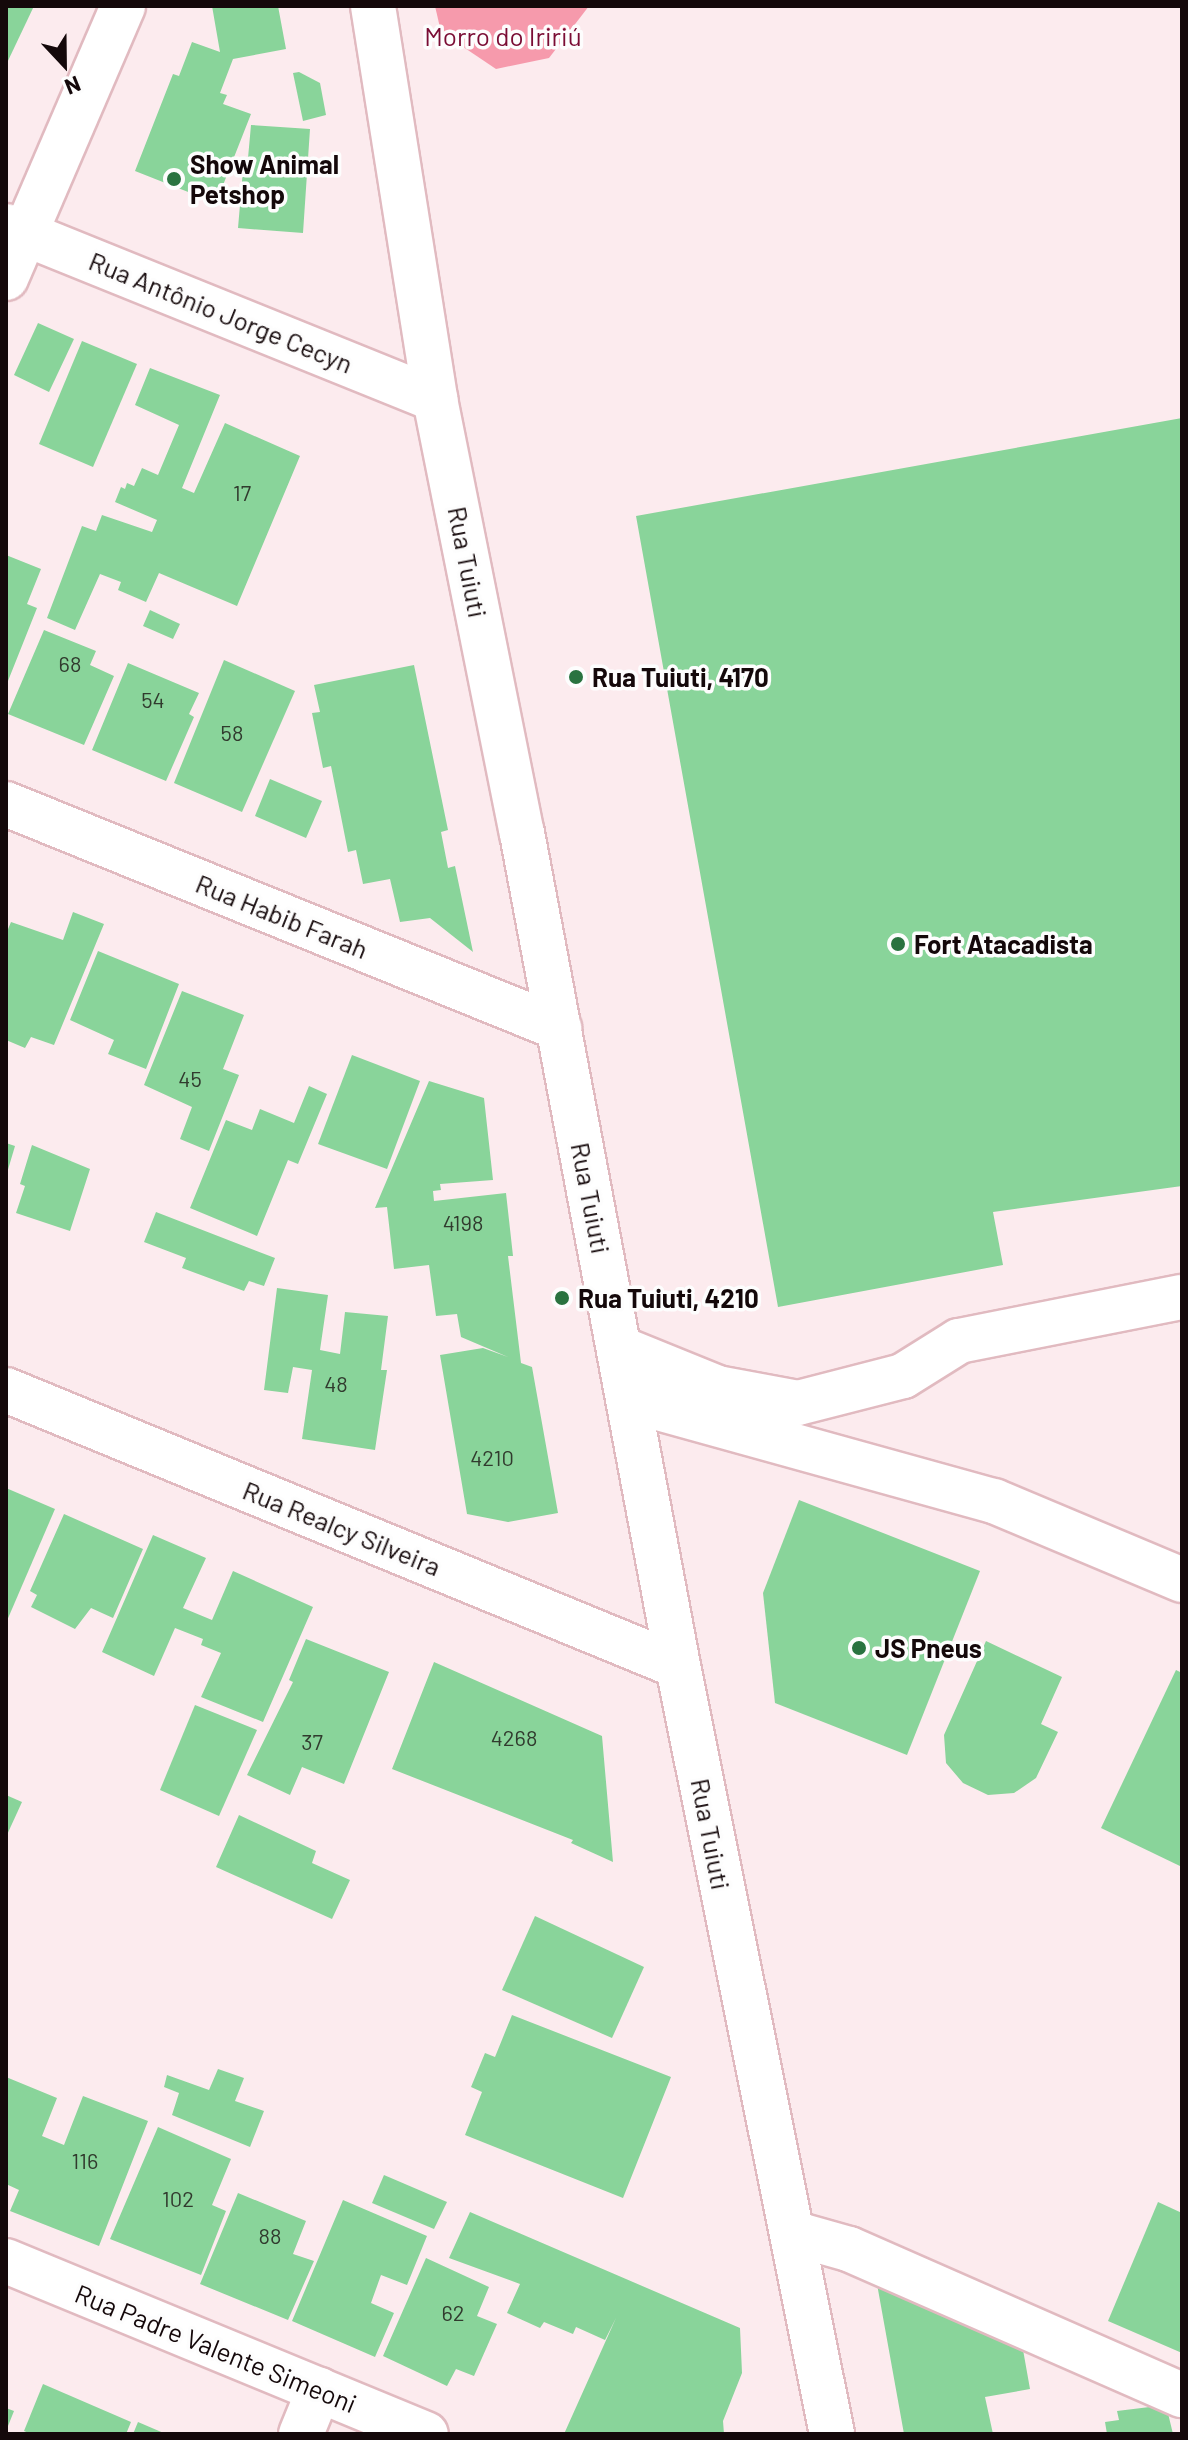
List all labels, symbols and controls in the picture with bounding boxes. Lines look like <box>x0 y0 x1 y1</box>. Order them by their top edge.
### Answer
park label: Morro do Iririú <box>424 20 582 52</box>
north arrow <box>24 24 104 104</box>
text: N <box>61 71 85 101</box>
place label: Show Animal Petshop <box>190 148 339 210</box>
marker: Show Animal Petshop <box>165 170 183 188</box>
street label: Rua Antônio Jorge Cecyn <box>85 245 357 379</box>
house number: 17 <box>233 480 251 506</box>
street label: Rua Tuiuti <box>442 504 494 620</box>
house number: 68 <box>59 651 81 677</box>
place label: Rua Tuiuti, 4170 <box>592 661 769 693</box>
marker: Rua Tuiuti, 4170 <box>567 668 585 686</box>
house number: 54 <box>141 687 165 713</box>
house number: 58 <box>221 720 243 746</box>
street label: Rua Habib Farah <box>191 867 373 965</box>
place label: Fort Atacadista <box>914 928 1093 960</box>
marker: Fort Atacadista <box>889 935 907 953</box>
house number: 45 <box>178 1066 202 1092</box>
street label: Rua Tuiuti <box>565 1140 617 1256</box>
house number: 4198 <box>443 1210 483 1236</box>
place label: Rua Tuiuti, 4210 <box>578 1282 759 1314</box>
marker: Rua Tuiuti, 4210 <box>553 1289 571 1307</box>
house number: 48 <box>324 1371 348 1397</box>
house number: 4210 <box>470 1445 514 1471</box>
street label: Rua Realcy Silveira <box>239 1474 445 1582</box>
place label: JS Pneus <box>875 1632 982 1664</box>
marker: JS Pneus <box>850 1639 868 1657</box>
house number: 4268 <box>491 1725 537 1751</box>
house number: 37 <box>301 1729 323 1755</box>
street label: Rua Tuiuti <box>685 1776 737 1892</box>
house number: 116 <box>72 2148 98 2174</box>
house number: 102 <box>162 2186 194 2212</box>
house number: 88 <box>259 2223 281 2249</box>
street label: Rua Padre Valente Simeoni <box>71 2277 361 2419</box>
house number: 62 <box>441 2300 465 2326</box>

